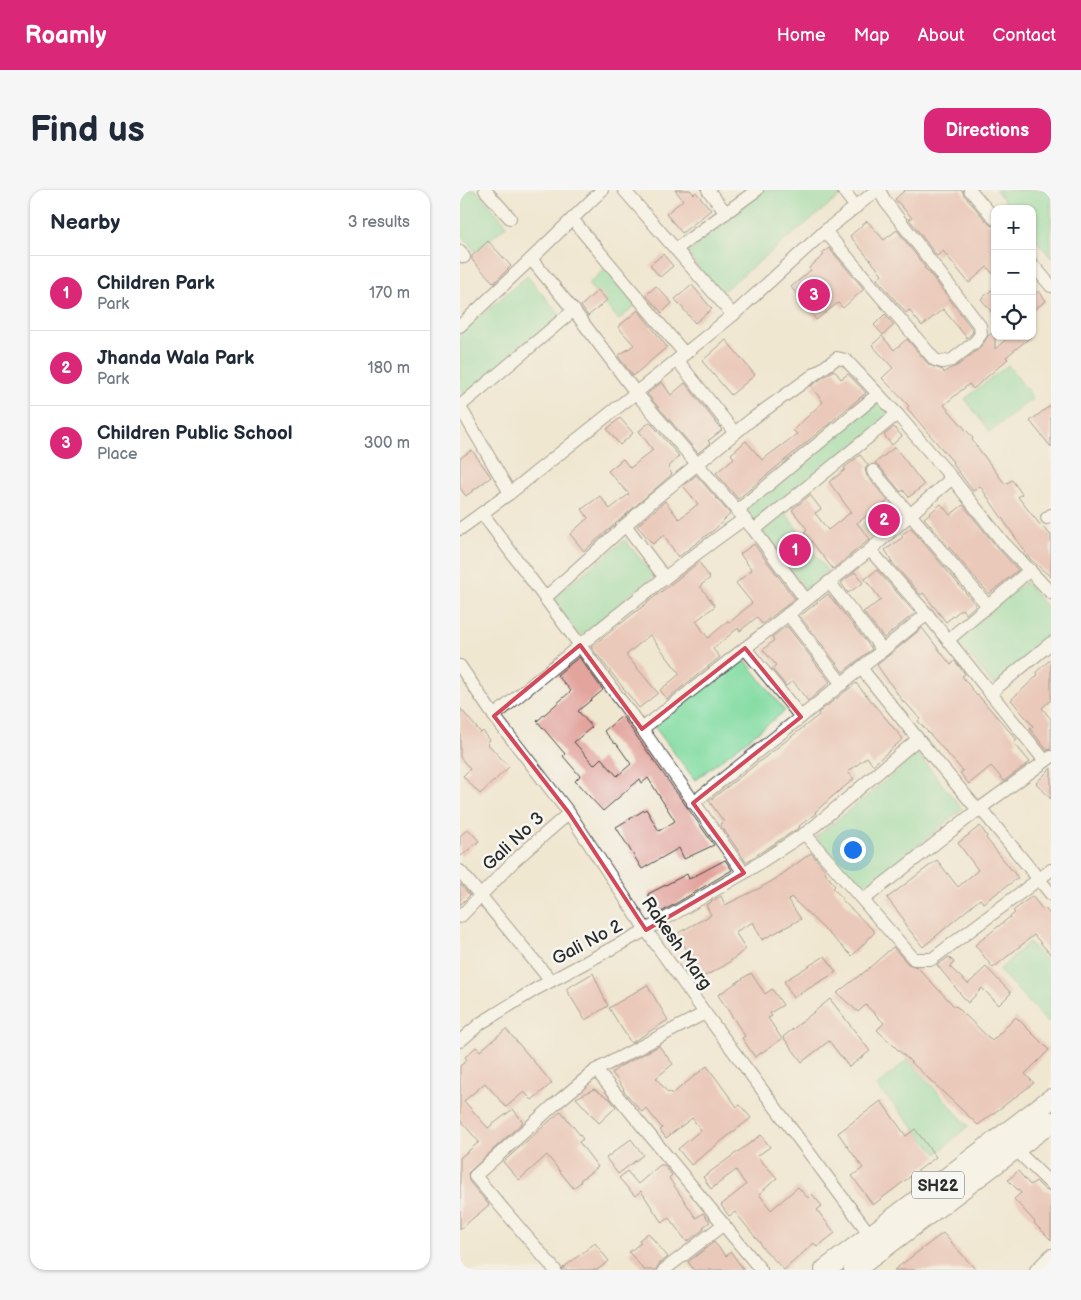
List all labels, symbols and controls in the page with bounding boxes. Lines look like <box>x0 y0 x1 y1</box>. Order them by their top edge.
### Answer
text: Roamly <box>25 21 106 50</box>
text: Home <box>777 25 826 46</box>
text: Map <box>854 25 890 46</box>
text: About <box>918 25 965 46</box>
text: Contact <box>993 25 1056 46</box>
button: Directions <box>924 108 1051 153</box>
text: Find us <box>30 109 145 152</box>
map controls <box>991 205 1036 340</box>
button: + <box>991 205 1036 250</box>
text: Nearby <box>50 210 120 235</box>
text: 3 results <box>348 213 410 232</box>
button: − <box>991 250 1036 295</box>
text: Children Park <box>97 272 215 295</box>
pin: 3 <box>798 276 830 314</box>
text: 1 <box>63 284 69 303</box>
text: 170 m <box>369 284 410 303</box>
text: Park <box>97 295 129 314</box>
button: locate <box>991 295 1036 340</box>
text: Jhanda Wala Park <box>97 347 254 370</box>
text: 2 <box>61 359 71 378</box>
text: 180 m <box>368 359 410 378</box>
text: Park <box>97 370 129 389</box>
text: Children Public School <box>97 422 293 445</box>
text: 3 <box>61 434 71 453</box>
text: 300 m <box>364 434 410 453</box>
text: Place <box>97 445 138 464</box>
pin: 2 <box>868 501 900 539</box>
pin: 1 <box>779 531 811 569</box>
street label: Gali No 3 <box>478 808 548 875</box>
your location <box>840 837 866 863</box>
street label: Rakesh Marg <box>637 893 716 994</box>
street label: Gali No 2 <box>549 915 626 970</box>
road number: SH22 <box>912 1172 964 1198</box>

